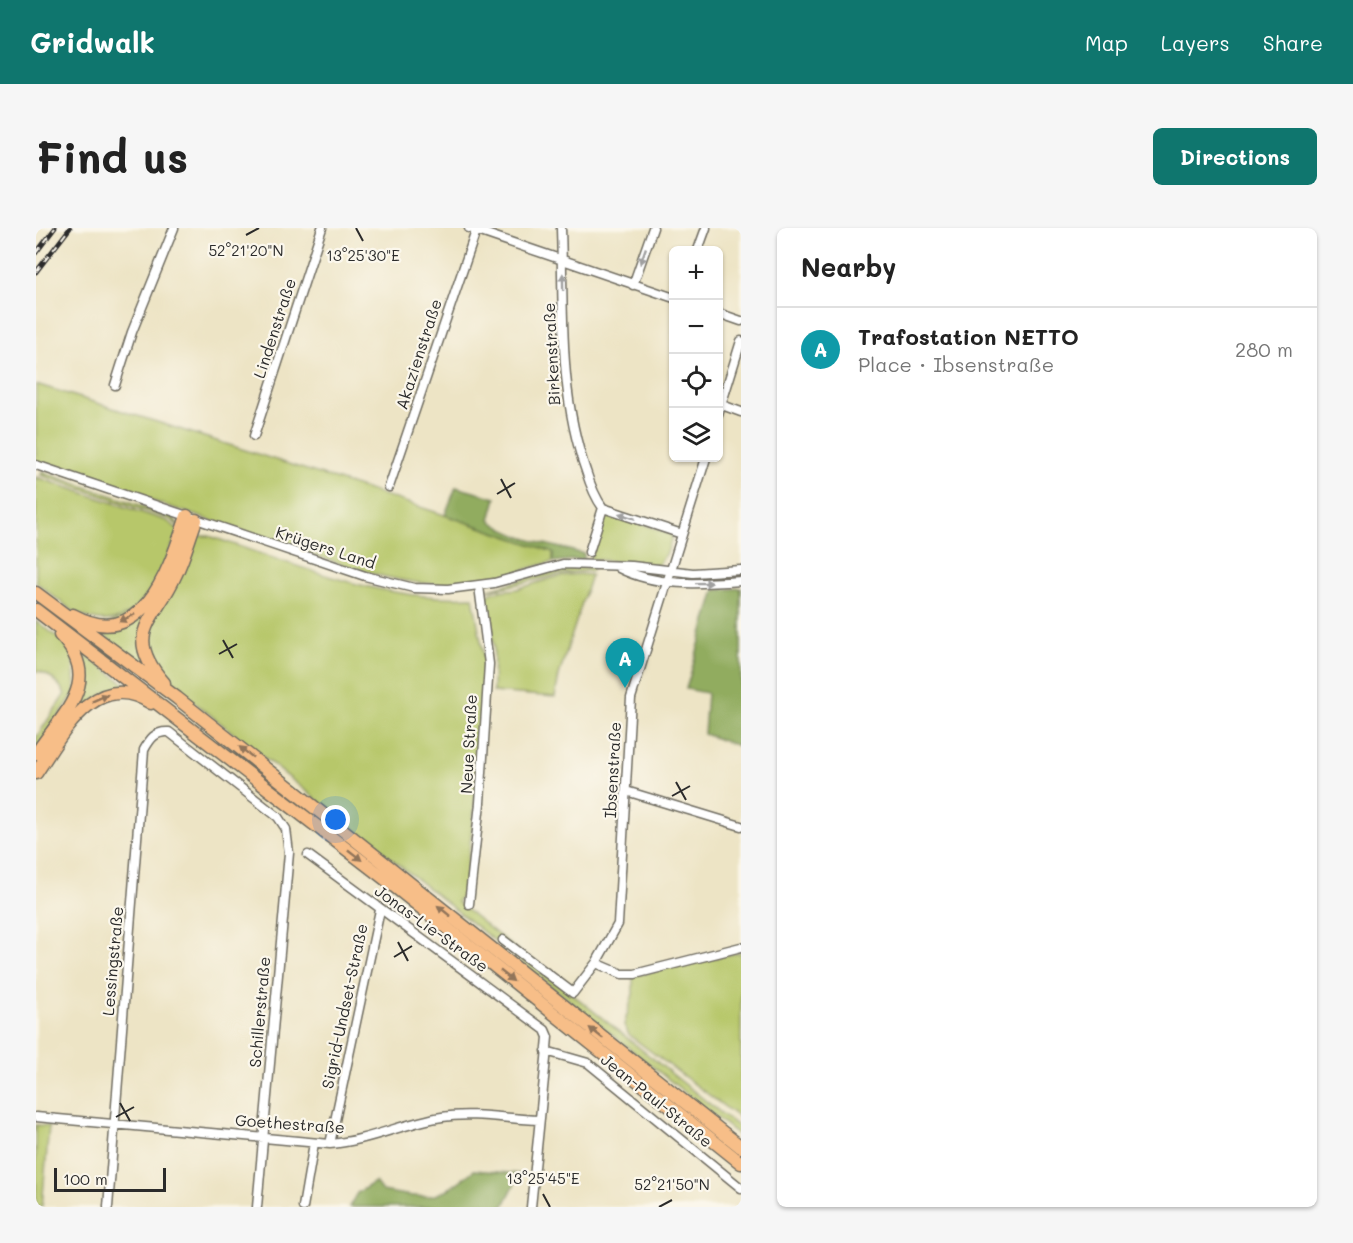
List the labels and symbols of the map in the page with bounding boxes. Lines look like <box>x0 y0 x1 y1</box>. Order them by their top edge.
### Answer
text: 52°21'20"N <box>208 240 284 260</box>
text: 13°25'30"E <box>326 245 400 265</box>
one-way arrow <box>638 247 648 265</box>
one-way arrow <box>558 273 567 292</box>
street label: Lindenstraße <box>248 275 300 381</box>
street label: Akazienstraße <box>390 296 446 412</box>
street label: Birkenstraße <box>538 302 564 406</box>
one-way arrow <box>618 511 636 520</box>
street label: Krügers Land <box>273 521 379 573</box>
one-way arrow <box>694 578 713 588</box>
one-way arrow <box>119 613 136 622</box>
pin: A <box>606 638 644 688</box>
one-way arrow <box>92 694 109 703</box>
street label: Neue Straße <box>455 694 481 794</box>
street label: Ibsenstraße <box>599 721 625 819</box>
one-way arrow <box>238 746 254 759</box>
your location <box>321 805 350 834</box>
one-way arrow <box>346 849 362 861</box>
street label: Jonas-Lie-Straße <box>371 880 493 976</box>
one-way arrow <box>436 904 452 917</box>
street label: Lessingstraße <box>97 905 127 1017</box>
street label: Sigrid-Undset-Straße <box>316 922 372 1090</box>
street label: Schillerstraße <box>244 956 274 1068</box>
one-way arrow <box>499 970 515 983</box>
one-way arrow <box>589 1027 604 1039</box>
street label: Jean-Paul-Straße <box>597 1049 717 1151</box>
street label: Goethestraße <box>234 1109 346 1137</box>
scale bar <box>54 1165 166 1192</box>
text: 13°25'45"E <box>506 1168 580 1188</box>
text: 52°21'50"N <box>634 1174 710 1194</box>

